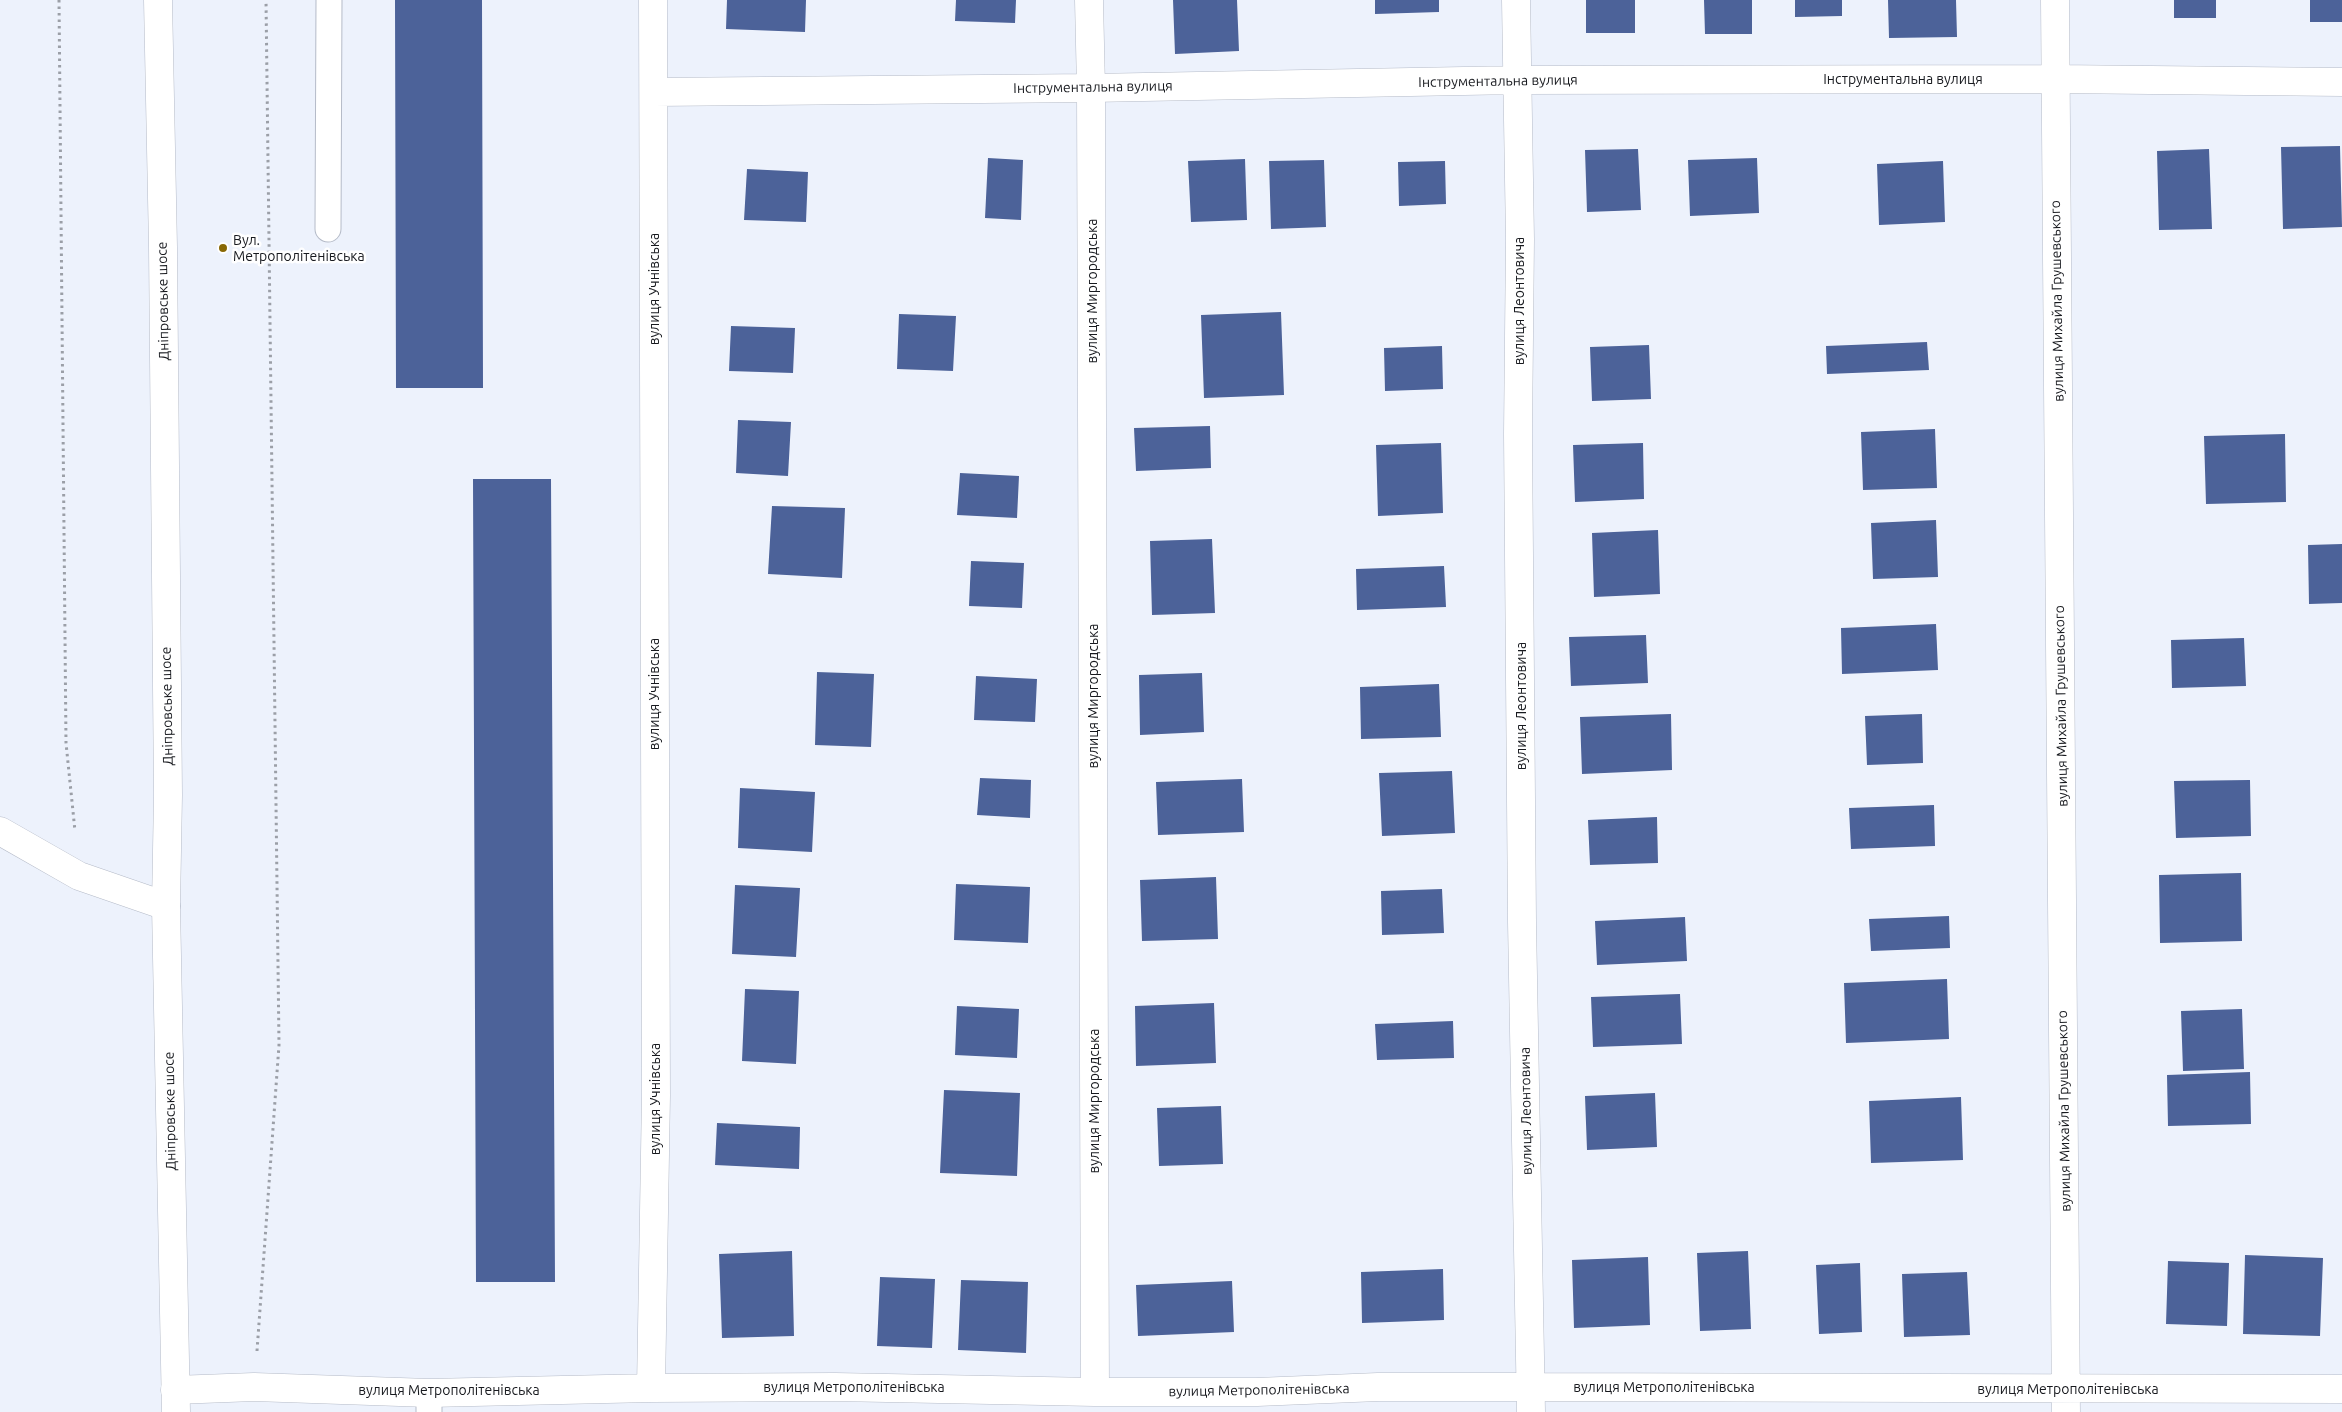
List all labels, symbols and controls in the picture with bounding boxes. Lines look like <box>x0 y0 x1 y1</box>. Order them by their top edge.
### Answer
street label: Інструментальна вулиця <box>1418 71 1578 91</box>
street label: Інструментальна вулиця <box>1823 71 1983 87</box>
street label: Інструментальна вулиця <box>1013 77 1173 97</box>
street label: вулиця Михайла Грушевського <box>2047 200 2067 402</box>
street label: вулиця Миргородська <box>1084 219 1100 363</box>
place label: Вул. Метрополітенівська <box>233 232 365 264</box>
street label: вулиця Учнівська <box>646 233 662 345</box>
street label: вулиця Леонтовича <box>1511 237 1527 365</box>
street label: Дніпровське шосе <box>154 241 172 361</box>
marker: Вул. Метрополітенівська <box>217 242 229 254</box>
street label: вулиця Михайла Грушевського <box>2051 605 2071 807</box>
street label: вулиця Миргородська <box>1085 624 1101 768</box>
street label: вулиця Учнівська <box>646 638 662 750</box>
street label: вулиця Леонтовича <box>1513 642 1529 770</box>
street label: Дніпровське шосе <box>158 646 176 766</box>
street label: вулиця Михайла Грушевського <box>2054 1010 2074 1212</box>
street label: вулиця Миргородська <box>1086 1029 1102 1173</box>
street label: вулиця Учнівська <box>647 1043 663 1155</box>
street label: вулиця Леонтовича <box>1516 1047 1536 1175</box>
street label: Дніпровське шосе <box>161 1051 179 1171</box>
street label: вулиця Метрополітенівська <box>763 1379 945 1395</box>
street label: вулиця Метрополітенівська <box>1573 1379 1755 1395</box>
street label: вулиця Метрополітенівська <box>1168 1380 1350 1400</box>
street label: вулиця Метрополітенівська <box>1977 1381 2159 1397</box>
street label: вулиця Метрополітенівська <box>358 1382 540 1398</box>

